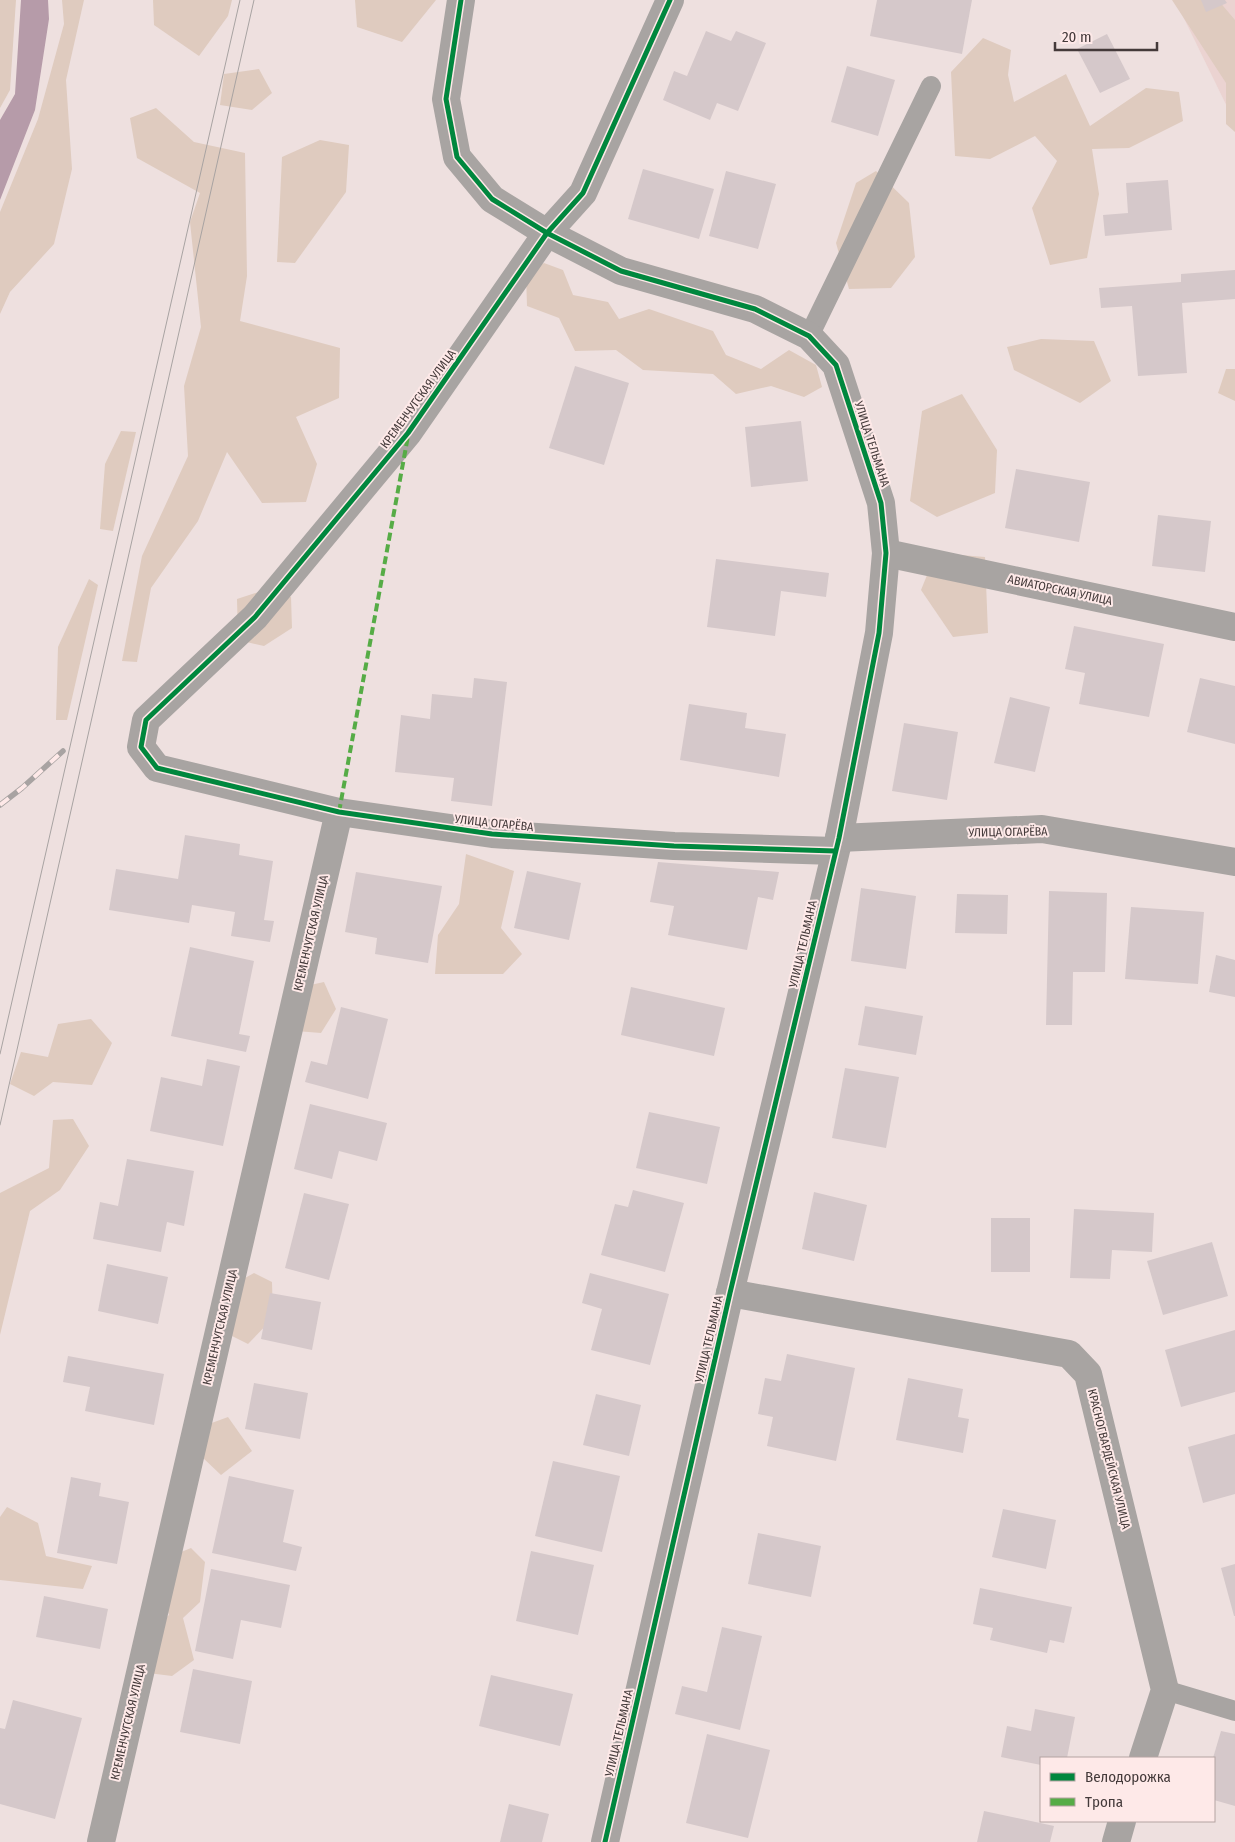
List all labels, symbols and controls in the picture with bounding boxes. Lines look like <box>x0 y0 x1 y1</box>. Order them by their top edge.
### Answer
scale bar <box>1055 20 1158 52</box>
text: 20 m <box>1062 28 1092 46</box>
street label: КРЕМЕНЧУГСКАЯ УЛИЦА <box>377 346 459 451</box>
street label: УЛИЦА ТЕЛЬМАНА <box>851 398 893 489</box>
street label: АВИАТОРСКАЯ УЛИЦА <box>1006 572 1114 608</box>
street label: УЛИЦА ОГАРЁВА <box>453 811 535 834</box>
street label: УЛИЦА ОГАРЁВА <box>967 823 1048 840</box>
street label: КРЕМЕНЧУГСКАЯ УЛИЦА <box>291 873 331 992</box>
street label: УЛИЦА ТЕЛЬМАНА <box>786 898 820 990</box>
street label: КРЕМЕНЧУГСКАЯ УЛИЦА <box>200 1267 240 1386</box>
street label: УЛИЦА ТЕЛЬМАНА <box>692 1293 726 1385</box>
street label: КРАСНОГВАРДЕЙСКАЯ УЛИЦА <box>1085 1387 1134 1531</box>
street label: КРЕМЕНЧУГСКАЯ УЛИЦА <box>108 1662 148 1781</box>
street label: УЛИЦА ТЕЛЬМАНА <box>602 1687 636 1779</box>
legend <box>1040 1757 1215 1822</box>
text: Велодорожка <box>1085 1768 1171 1786</box>
text: Тропа <box>1085 1793 1123 1811</box>

